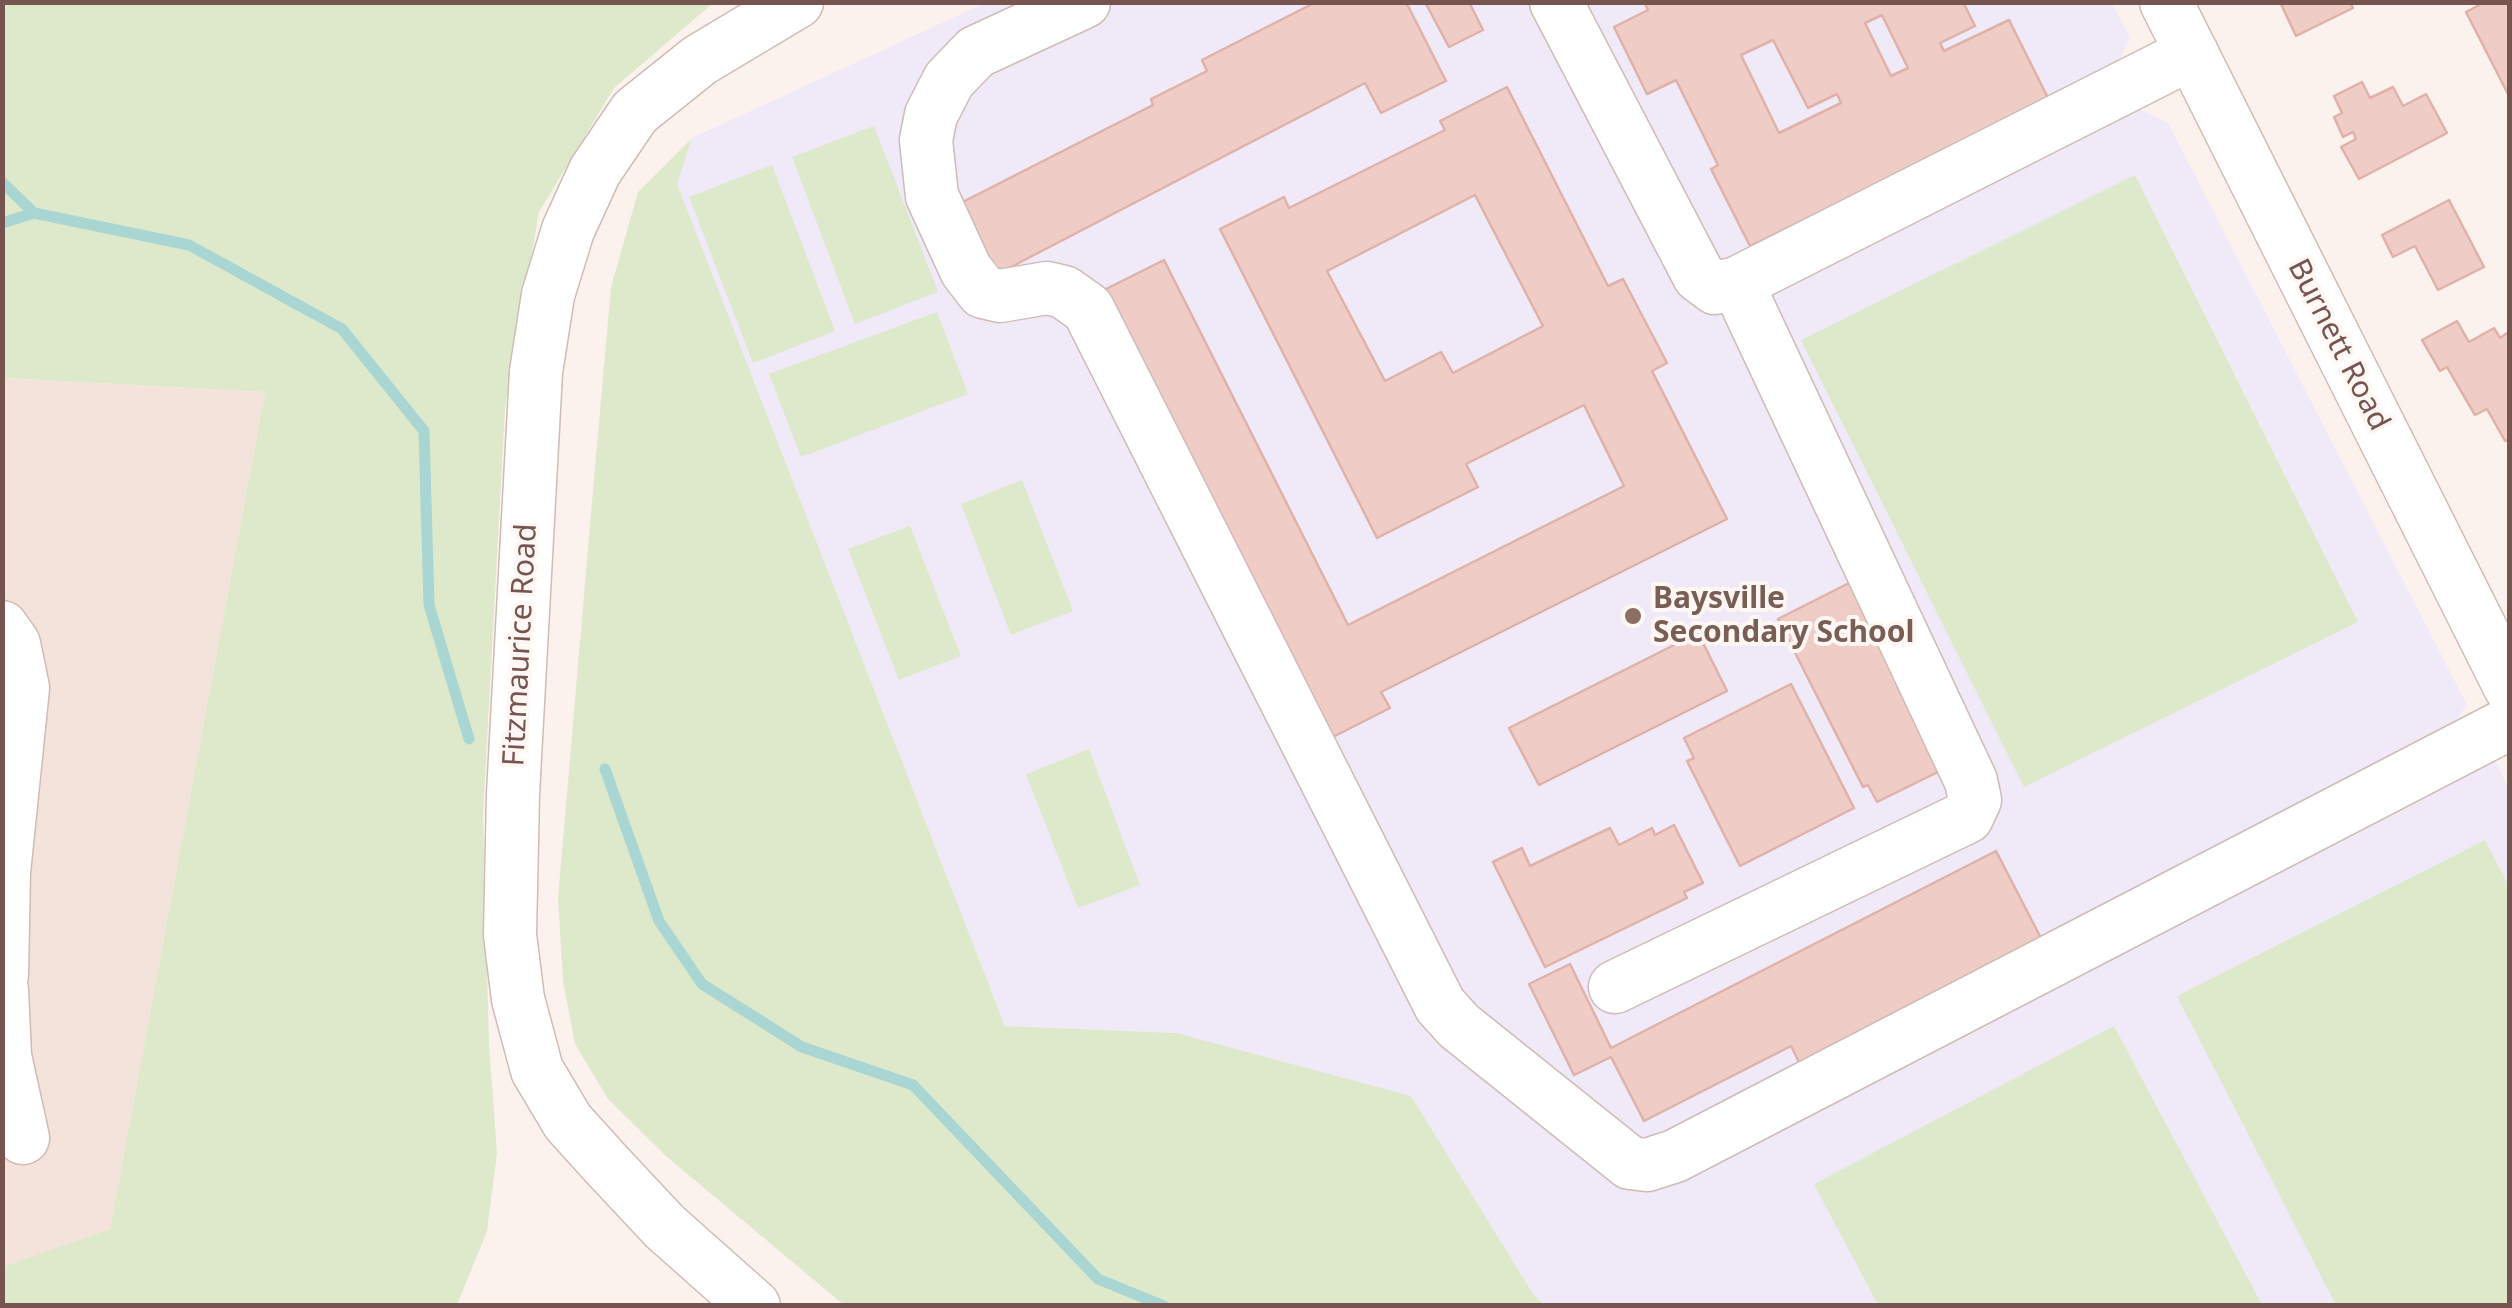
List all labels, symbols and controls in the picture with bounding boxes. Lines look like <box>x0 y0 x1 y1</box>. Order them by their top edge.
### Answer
street label: Burnett Road <box>2279 253 2397 437</box>
street label: Fitzmaurice Road <box>497 523 545 767</box>
place label: Baysville Secondary School <box>1653 581 1914 652</box>
marker: Baysville Secondary School <box>1622 605 1644 627</box>

